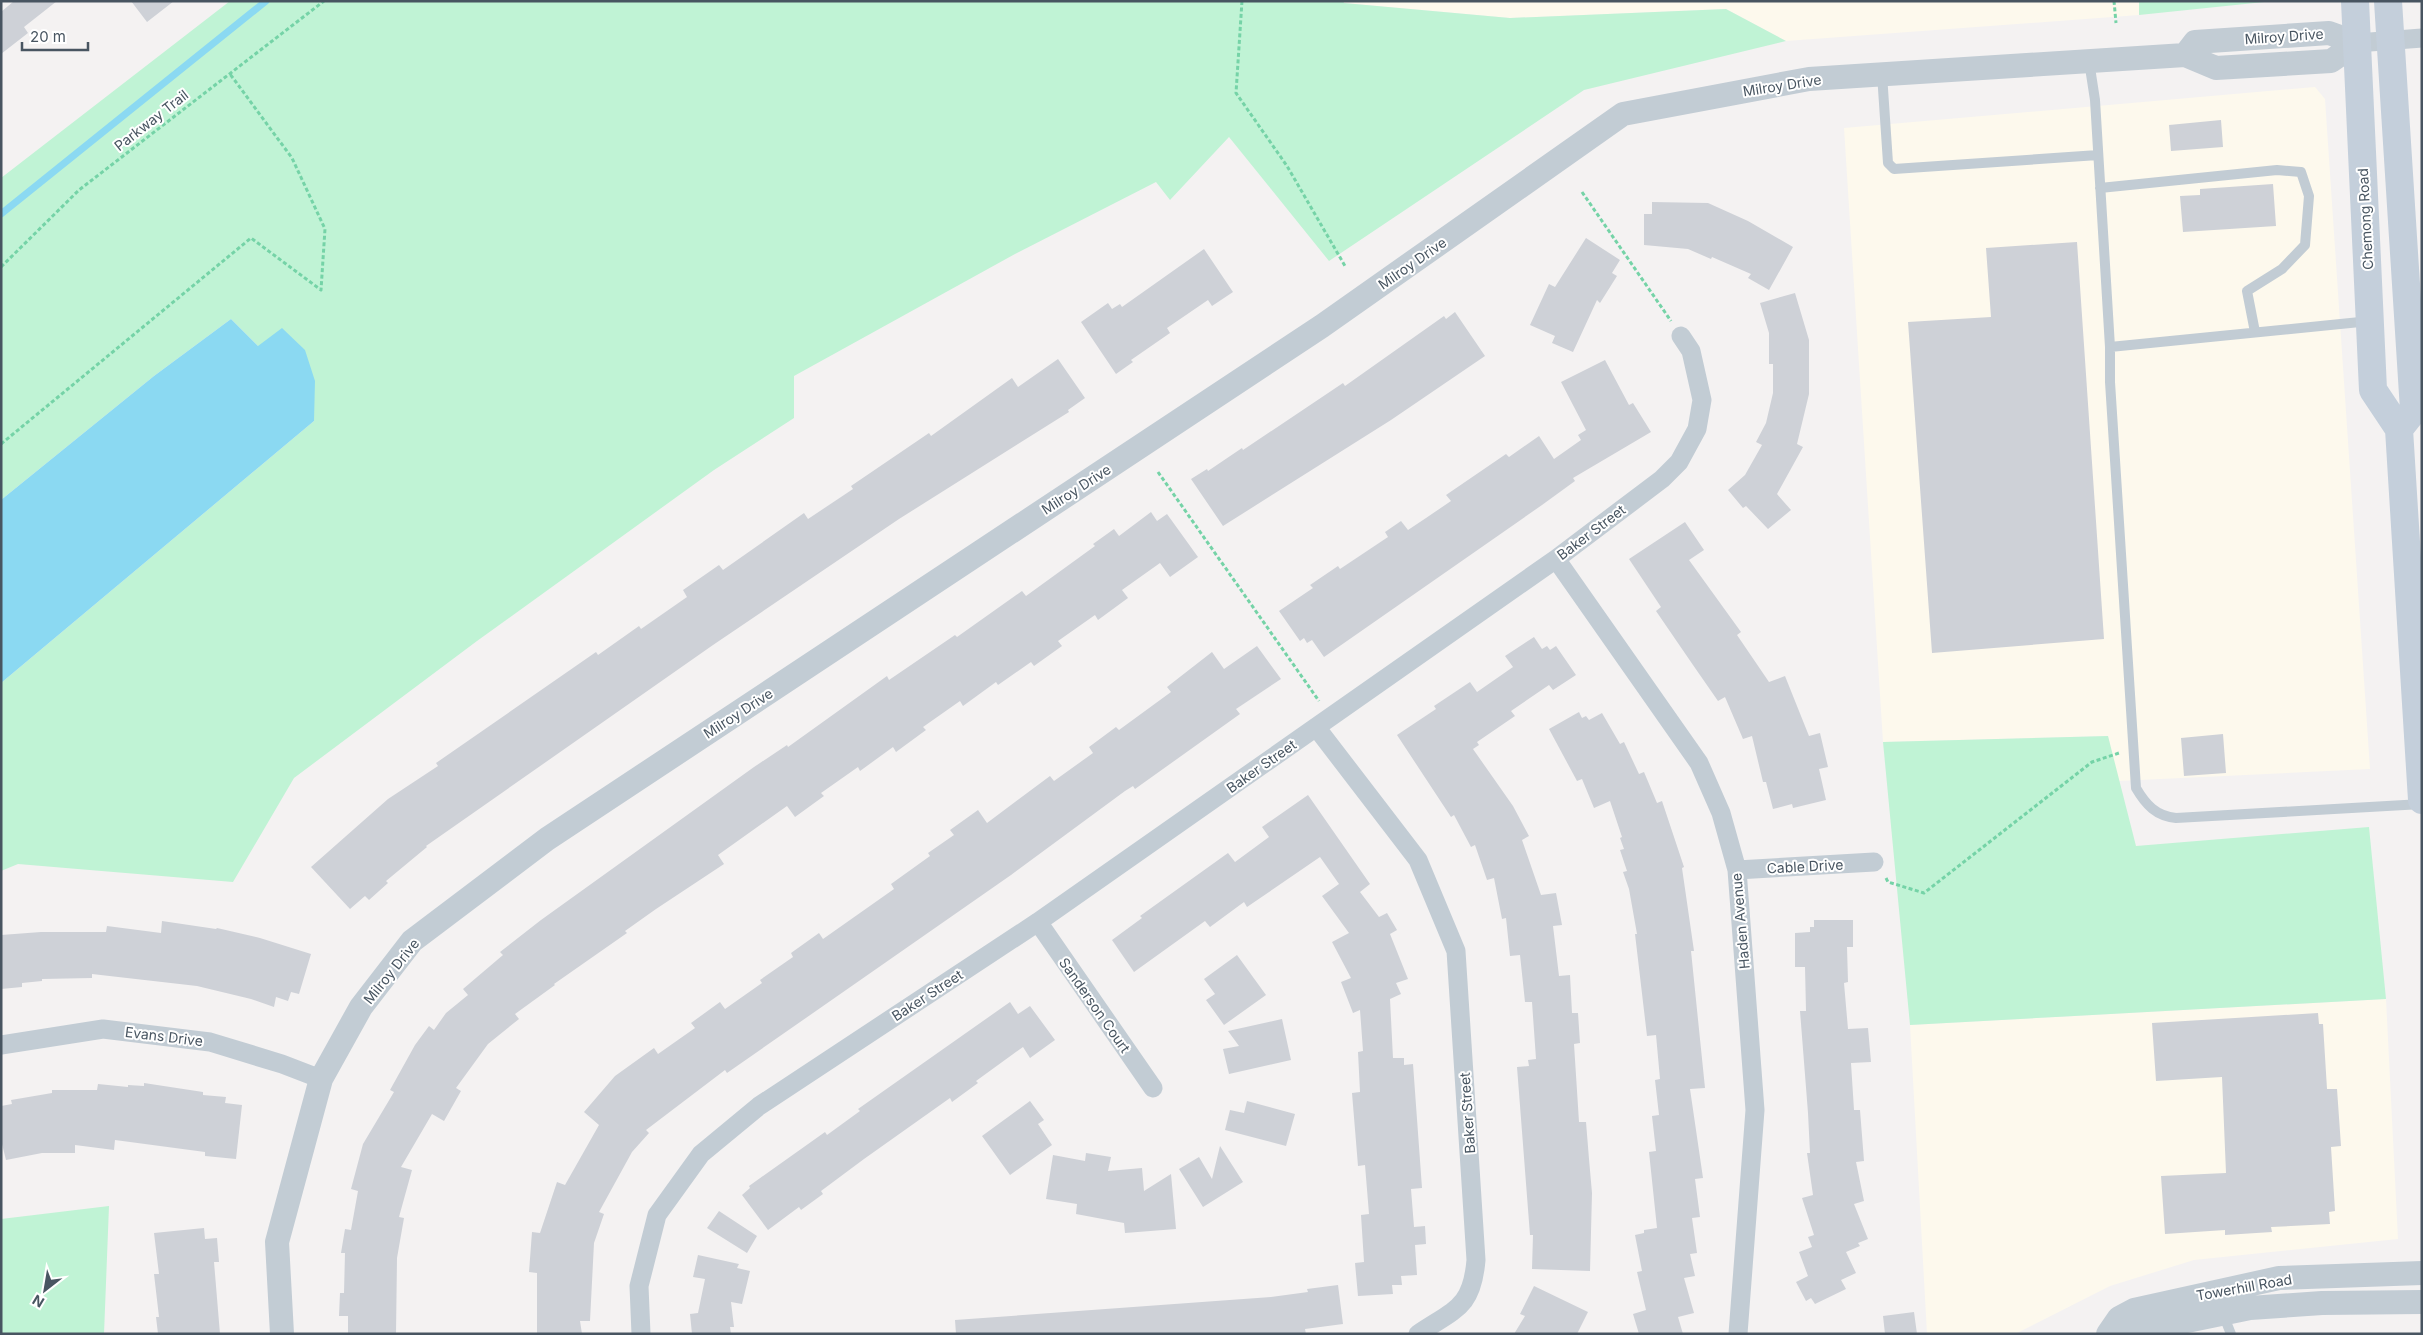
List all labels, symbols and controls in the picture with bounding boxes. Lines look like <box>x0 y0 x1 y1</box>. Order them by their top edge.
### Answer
scale bar <box>22 20 89 52</box>
street label: Milroy Drive <box>2244 25 2324 47</box>
text: 20 m <box>30 27 66 46</box>
street label: Milroy Drive <box>1742 70 1822 100</box>
street label: Parkway Trail <box>111 86 191 154</box>
street label: Chemong Road <box>2354 168 2376 270</box>
street label: Milroy Drive <box>1375 233 1449 293</box>
street label: Milroy Drive <box>1038 460 1114 518</box>
street label: Baker Street <box>1553 501 1629 563</box>
street label: Milroy Drive <box>700 684 776 742</box>
street label: Baker Street <box>1223 735 1300 796</box>
street label: Cable Drive <box>1766 855 1844 877</box>
street label: Haden Avenue <box>1727 872 1753 970</box>
street label: Milroy Drive <box>359 935 423 1007</box>
street label: Sanderson Court <box>1056 954 1134 1056</box>
street label: Baker Street <box>888 966 966 1024</box>
street label: Evans Drive <box>124 1023 204 1049</box>
street label: Baker Street <box>1456 1071 1478 1154</box>
north arrow <box>20 1265 70 1315</box>
street label: Towerhill Road <box>2195 1270 2293 1304</box>
text: N <box>29 1292 47 1312</box>

